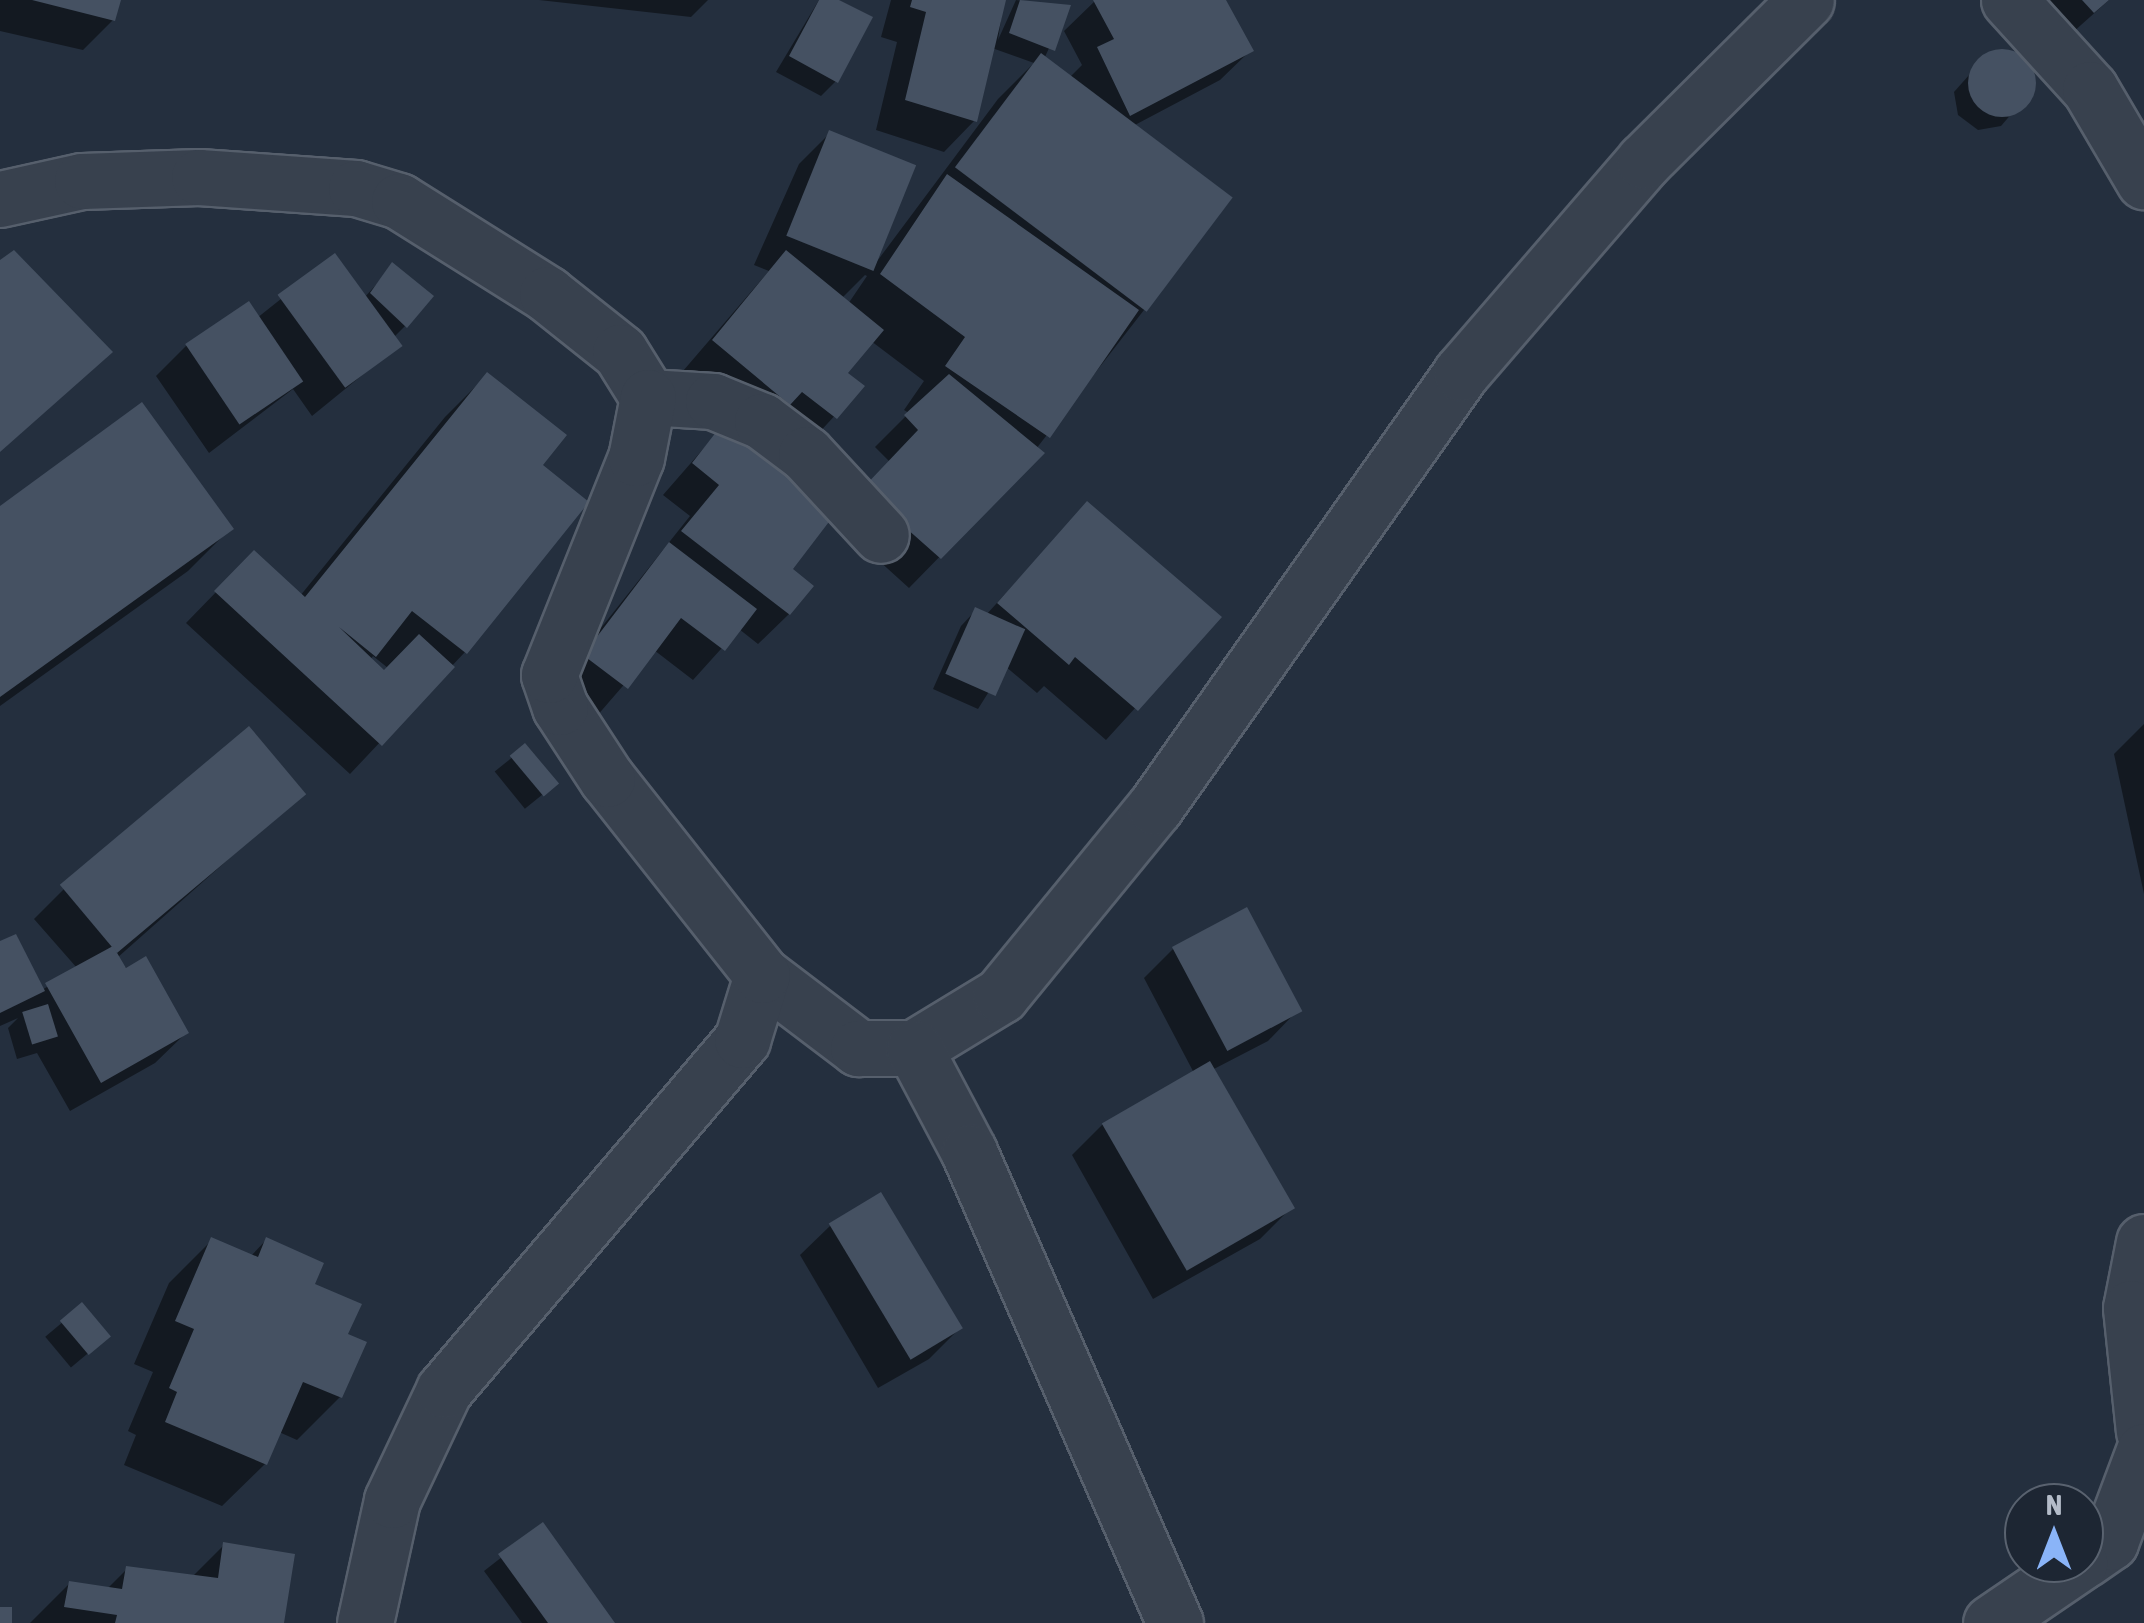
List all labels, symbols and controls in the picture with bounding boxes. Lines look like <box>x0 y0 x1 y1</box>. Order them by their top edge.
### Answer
north arrow <box>2004 1483 2104 1583</box>
text: N <box>2046 1489 2062 1521</box>

